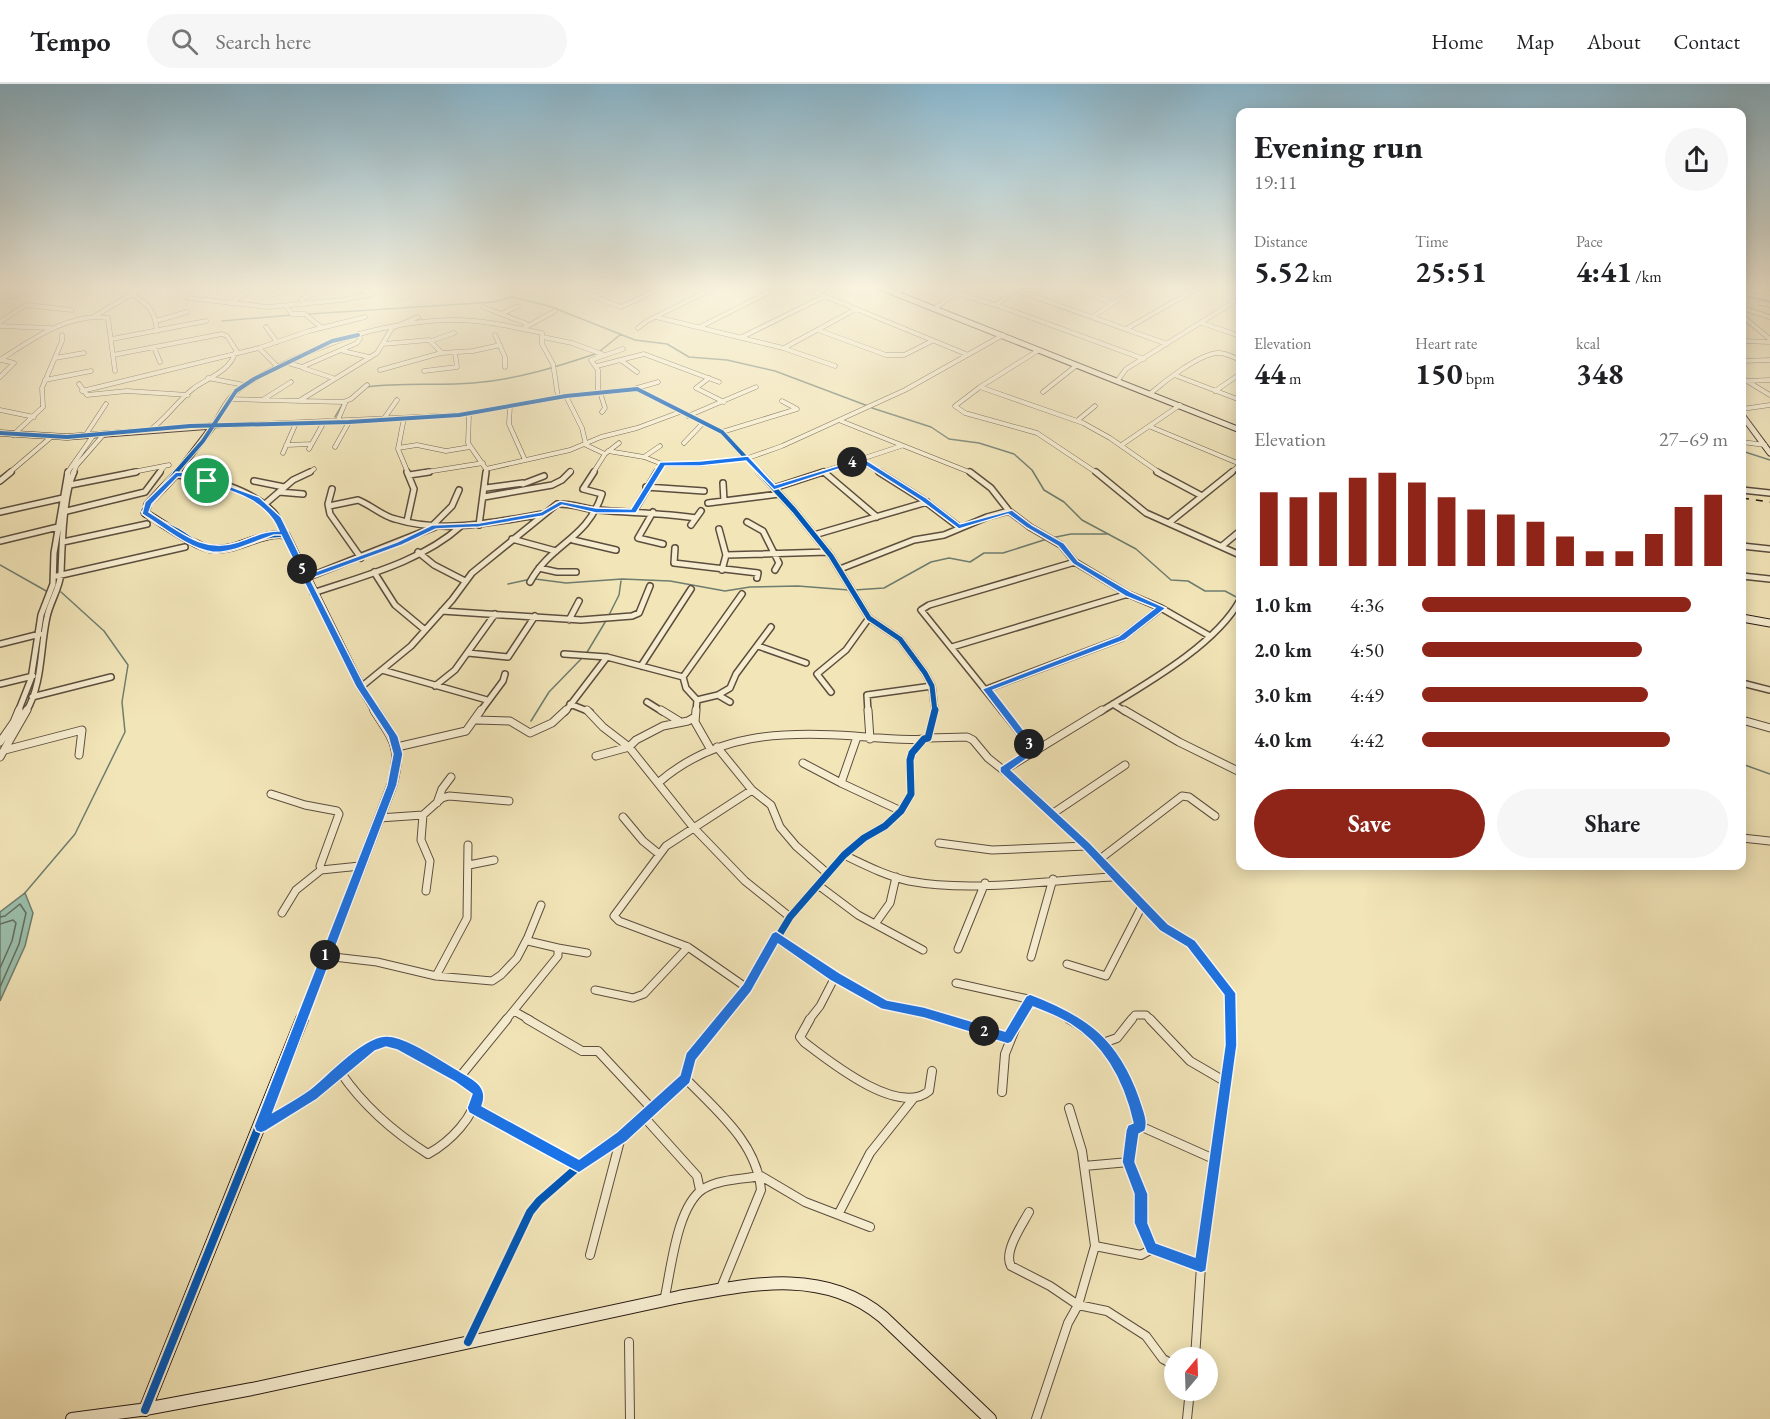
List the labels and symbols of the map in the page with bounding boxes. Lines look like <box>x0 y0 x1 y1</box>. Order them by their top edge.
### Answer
pin: 4 <box>837 447 867 477</box>
pin <box>181 455 232 506</box>
pin: 5 <box>287 554 317 584</box>
pin: 3 <box>1014 729 1044 759</box>
pin: 1 <box>310 940 340 970</box>
pin: 2 <box>969 1016 999 1046</box>
north arrow <box>1164 1347 1218 1401</box>

